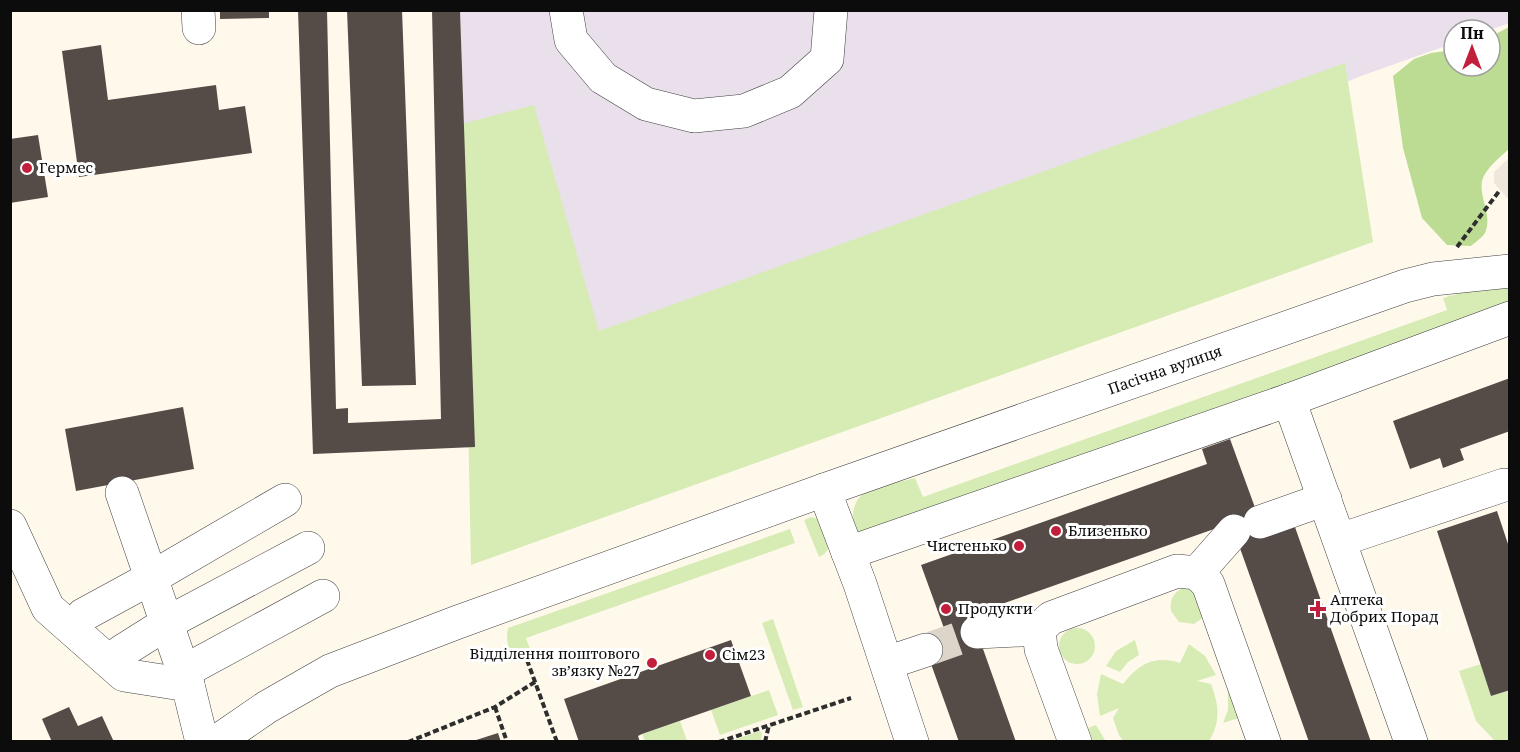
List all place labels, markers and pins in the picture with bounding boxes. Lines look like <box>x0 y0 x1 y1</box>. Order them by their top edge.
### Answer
place label: Гермес <box>39 157 93 177</box>
marker: Гермес <box>20 161 34 175</box>
place label: Близенько <box>1068 520 1148 540</box>
marker: Близенько <box>1049 524 1063 538</box>
place label: Чистенько <box>927 535 1007 555</box>
marker: Чистенько <box>1012 539 1026 553</box>
place label: Аптека Добрих Порад <box>1330 589 1439 626</box>
place label: Продукти <box>958 598 1033 618</box>
marker: Продукти <box>939 602 953 616</box>
marker: Аптека Добрих Порад <box>1311 602 1325 616</box>
place label: Відділення поштового зв’язку №27 <box>469 643 640 680</box>
place label: Сім23 <box>722 644 766 664</box>
marker: Сім23 <box>703 648 717 662</box>
marker: Відділення поштового зв’язку №27 <box>645 656 659 670</box>

